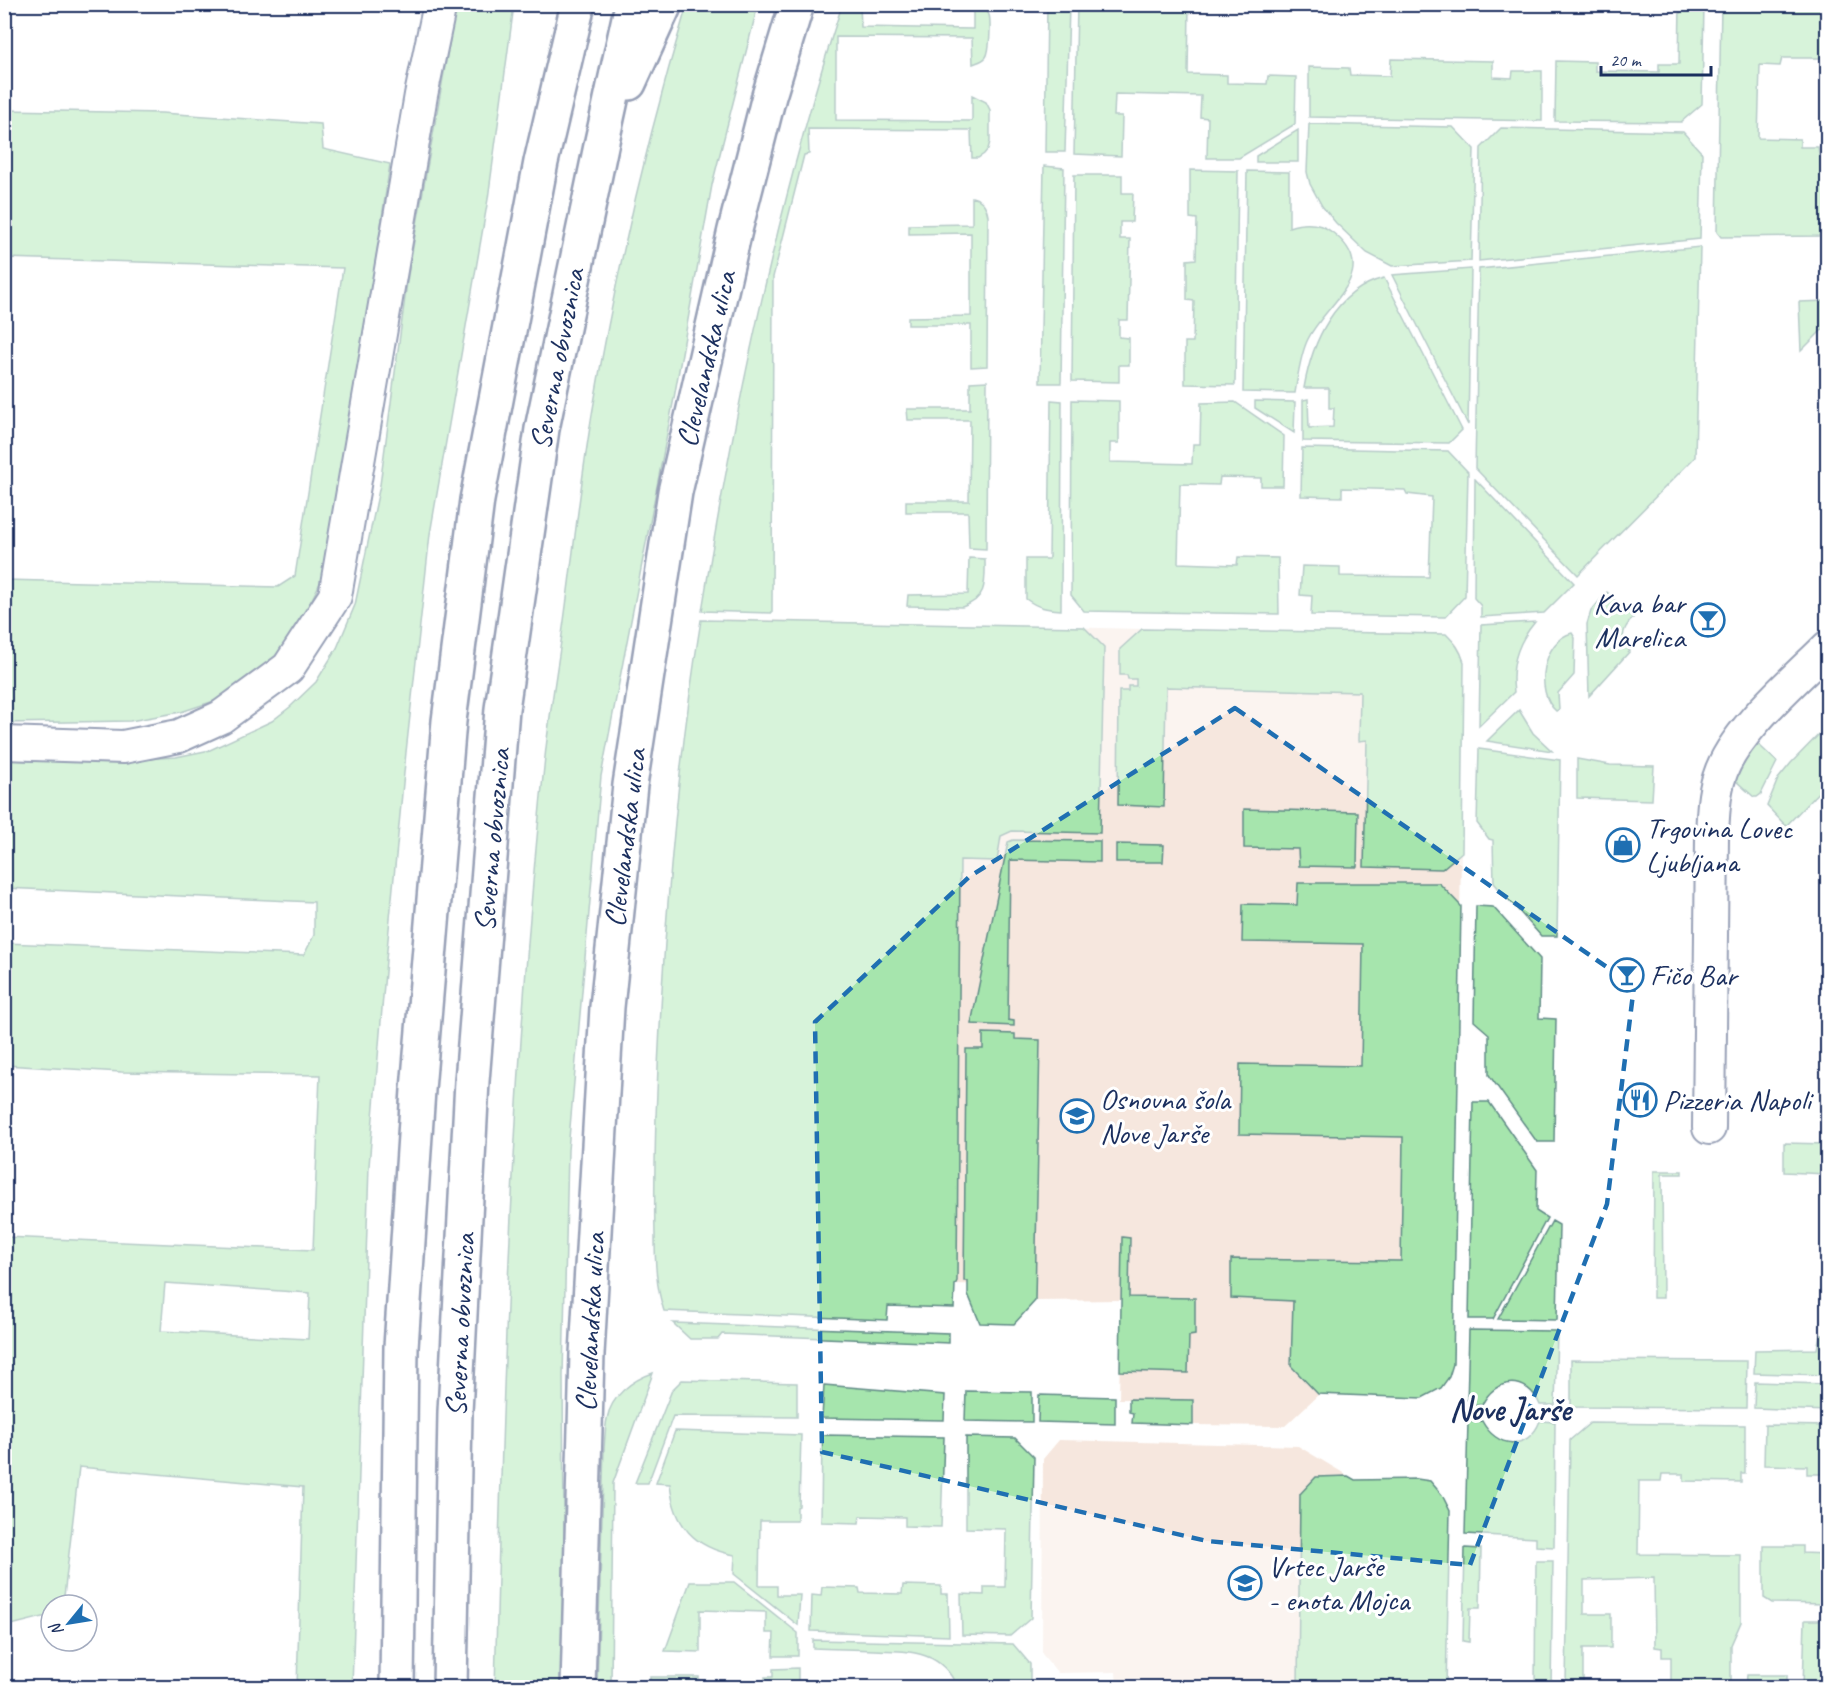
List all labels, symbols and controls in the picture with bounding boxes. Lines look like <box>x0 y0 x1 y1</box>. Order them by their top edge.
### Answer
scale bar <box>1601 39 1710 77</box>
text: 20 m <box>1610 49 1643 71</box>
street label: Severna obvoznica <box>521 263 594 453</box>
street label: Clevelandska ulica <box>667 266 745 451</box>
place label: Kava bar Marelica <box>1593 584 1687 656</box>
bar icon: Kava bar Marelica <box>1690 602 1726 638</box>
street label: Severna obvoznica <box>465 745 519 933</box>
street label: Clevelandska ulica <box>595 745 655 929</box>
place label: Trgovina Lovec Ljubljana <box>1646 809 1793 881</box>
shop icon: Trgovina Lovec Ljubljana <box>1605 827 1641 863</box>
place label: Fičo Bar <box>1650 956 1740 994</box>
bar icon: Fičo Bar <box>1609 957 1645 993</box>
place label: Osnovna šola Nove Jarše <box>1100 1080 1232 1152</box>
place label: Pizzeria Napoli <box>1663 1081 1814 1119</box>
restaurant icon: Pizzeria Napoli <box>1622 1082 1658 1118</box>
school or university icon: Osnovna šola Nove Jarše <box>1059 1098 1095 1134</box>
street label: Severna obvoznica <box>436 1230 484 1418</box>
street label: Clevelandska ulica <box>566 1230 614 1412</box>
district label: Nove Jarše <box>1450 1388 1573 1430</box>
place label: Vrtec Jarše - enota Mojca <box>1268 1547 1411 1619</box>
school or university icon: Vrtec Jarše - enota Mojca <box>1227 1565 1263 1601</box>
north arrow <box>39 1593 99 1653</box>
text: N <box>44 1618 68 1639</box>

